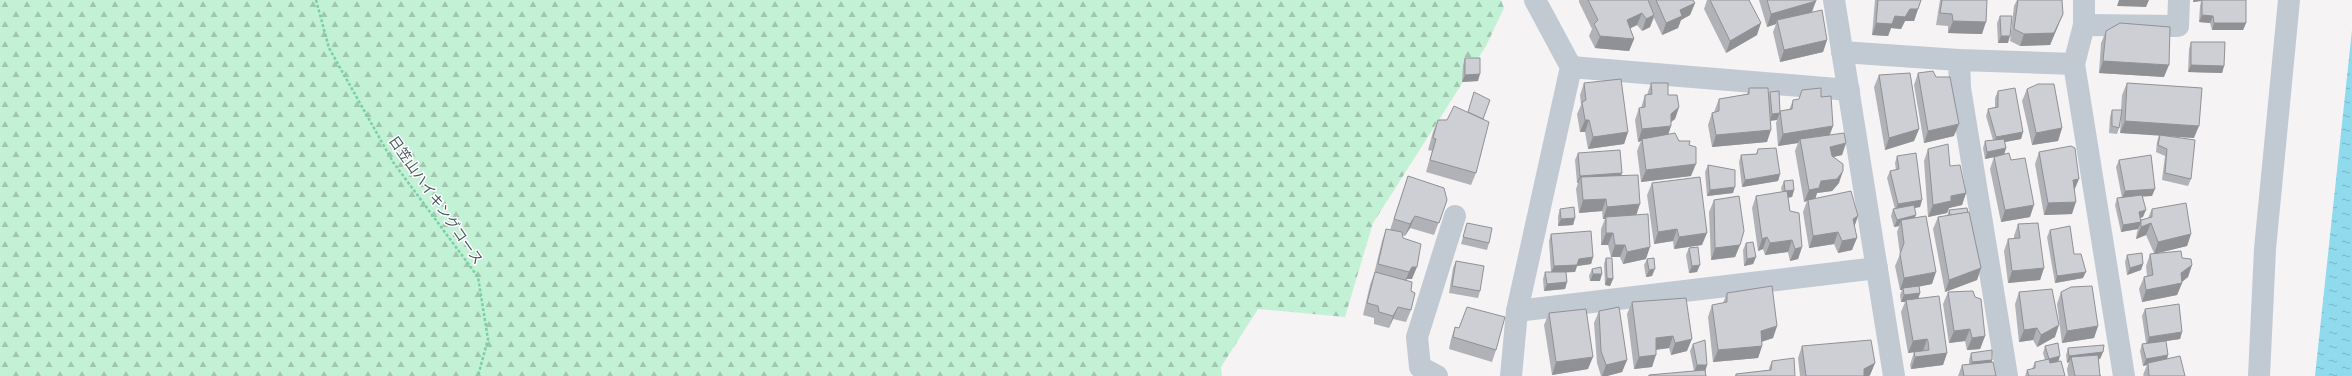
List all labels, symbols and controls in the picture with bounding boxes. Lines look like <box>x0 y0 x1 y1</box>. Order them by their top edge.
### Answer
street label: 日笠山ハイキングコース <box>385 133 486 268</box>

